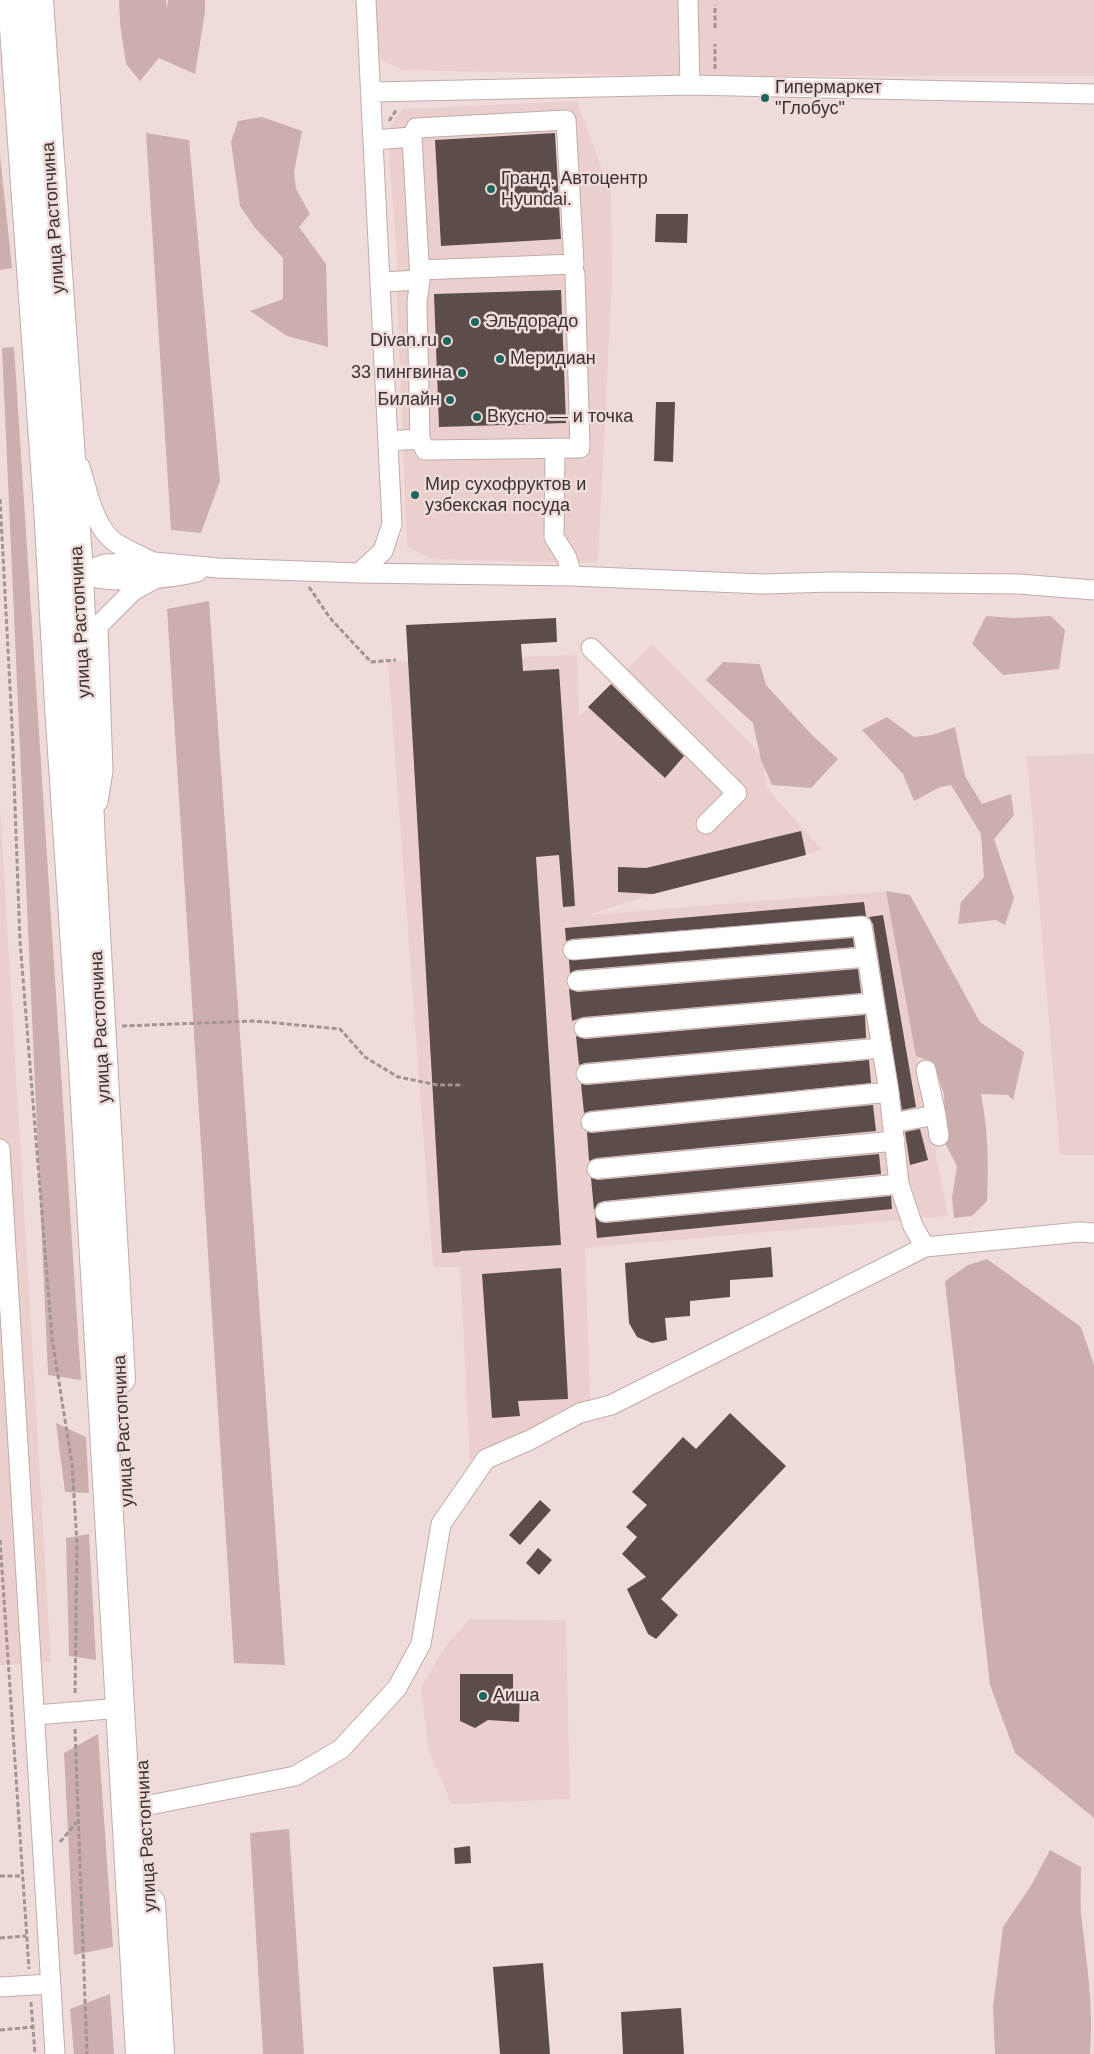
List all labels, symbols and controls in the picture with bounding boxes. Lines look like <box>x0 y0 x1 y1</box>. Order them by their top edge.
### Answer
place label: Гипермаркет "Глобус" <box>775 77 882 120</box>
marker: Гипермаркет "Глобус" <box>759 92 771 104</box>
street label: улица Растопчина <box>38 141 70 295</box>
place label: Гранд. Автоцентр Hyundai. <box>501 168 648 210</box>
marker: Гранд. Автоцентр Hyundai. <box>485 183 497 195</box>
place label: Эльдорадо <box>485 311 578 333</box>
marker: Эльдорадо <box>469 316 481 328</box>
place label: Divan.ru <box>370 330 437 352</box>
marker: Divan.ru <box>441 335 453 347</box>
place label: Меридиан <box>510 348 596 370</box>
marker: Меридиан <box>494 353 506 365</box>
place label: 33 пингвина <box>351 362 452 384</box>
marker: 33 пингвина <box>456 367 468 379</box>
place label: Билайн <box>378 389 440 411</box>
marker: Билайн <box>444 394 456 406</box>
place label: Вкусно — и точка <box>487 406 633 428</box>
marker: Вкусно — и точка <box>471 411 483 423</box>
place label: Мир сухофруктов и узбекская посуда <box>425 474 586 516</box>
marker: Мир сухофруктов и узбекская посуда <box>409 489 421 501</box>
street label: улица Растопчина <box>66 545 96 699</box>
street label: улица Растопчина <box>86 950 116 1104</box>
street label: улица Растопчина <box>109 1354 139 1508</box>
place label: Аиша <box>493 1685 540 1707</box>
marker: Аиша <box>477 1690 489 1702</box>
street label: улица Растопчина <box>132 1759 162 1913</box>

